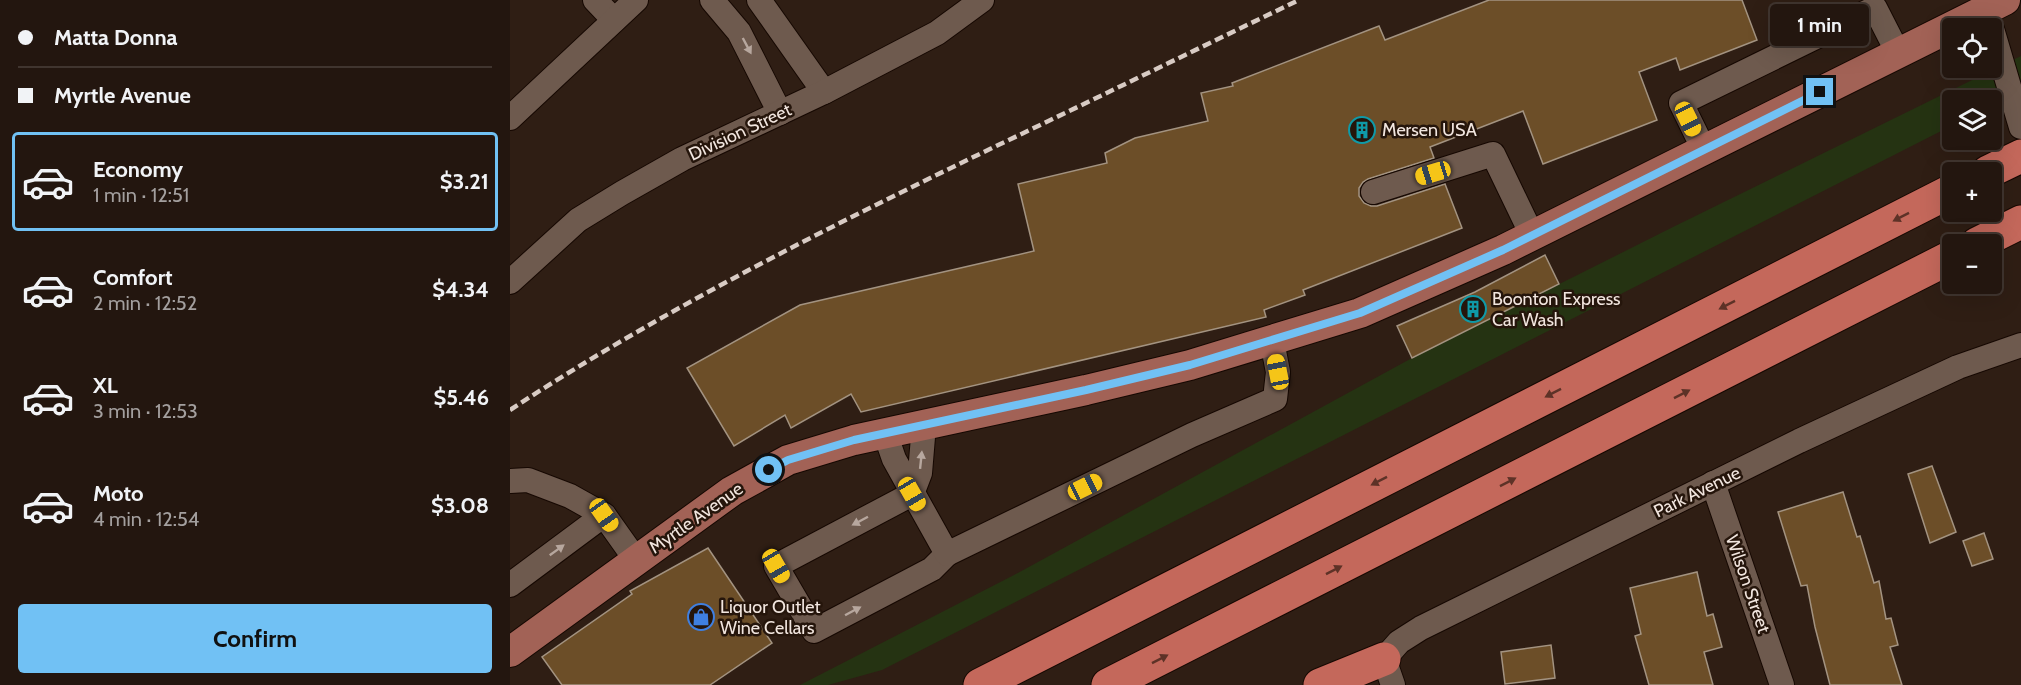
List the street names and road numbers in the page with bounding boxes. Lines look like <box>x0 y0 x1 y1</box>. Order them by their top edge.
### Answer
street label: Division Street <box>685 99 795 165</box>
street label: Park Avenue <box>1650 462 1744 522</box>
street label: Myrtle Avenue <box>645 478 747 558</box>
street label: Wilson Street <box>1721 532 1775 636</box>

